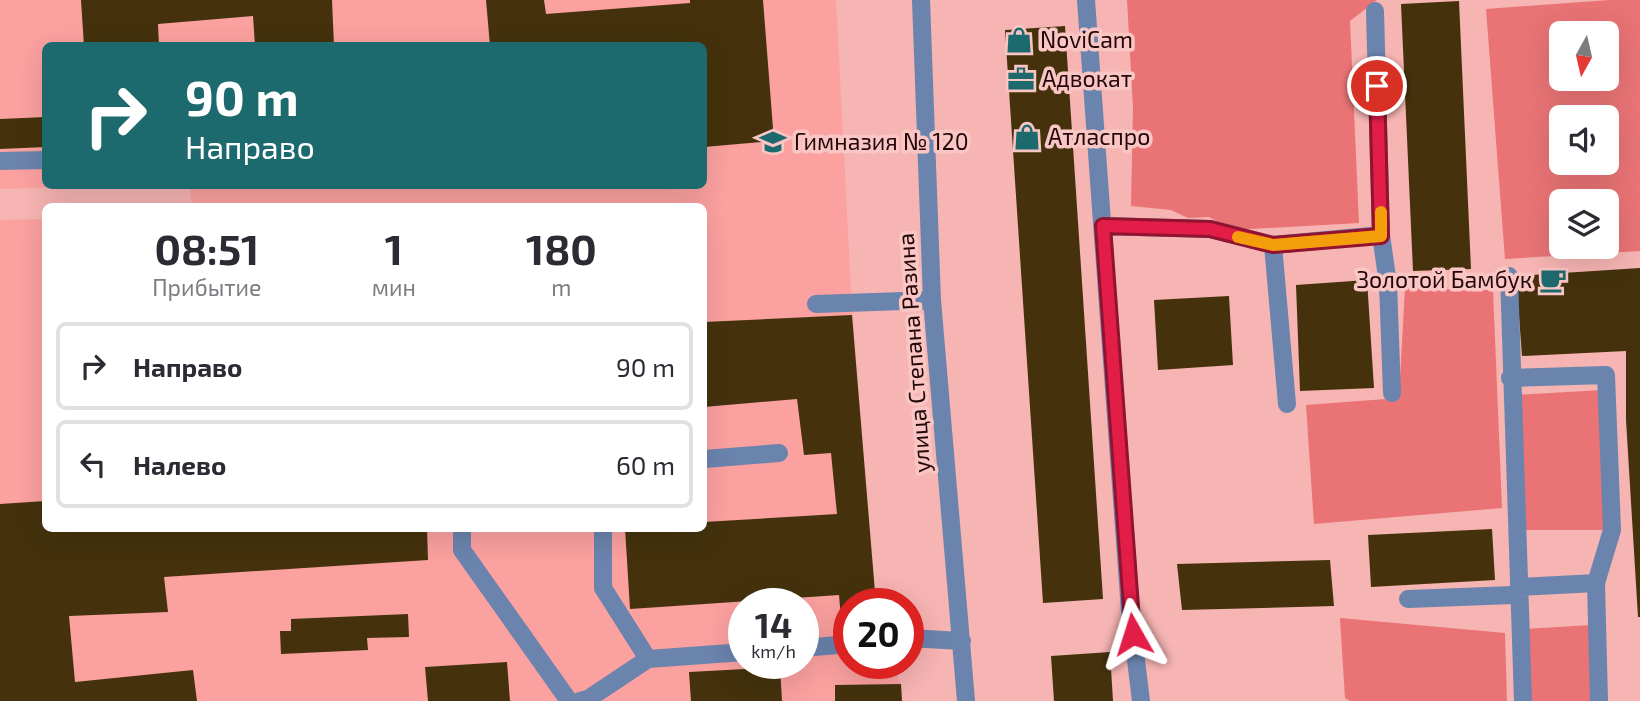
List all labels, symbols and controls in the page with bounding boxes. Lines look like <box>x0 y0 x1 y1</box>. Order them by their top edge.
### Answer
north arrow <box>1549 21 1619 91</box>
map controls <box>1549 21 1619 259</box>
shop icon: NoviСam <box>1004 25 1034 55</box>
place label: NoviСam <box>1040 25 1133 53</box>
pin <box>1347 56 1407 116</box>
office icon: Адвокат <box>1006 64 1036 94</box>
place label: Адвокат <box>1042 64 1132 92</box>
text: 90 m <box>185 67 299 126</box>
icon: arrive <box>1358 67 1396 105</box>
icon: right <box>70 70 161 161</box>
button: sound <box>1549 105 1619 175</box>
shop icon: Атласпро <box>1012 122 1042 152</box>
place label: Атласпро <box>1048 122 1150 150</box>
text: Направо <box>185 127 315 165</box>
school or university icon: Гимназия № 120 <box>758 127 788 157</box>
place label: Гимназия № 120 <box>794 127 969 155</box>
button: layers <box>1549 189 1619 259</box>
text: 08:51 <box>154 223 259 273</box>
text: 1 <box>385 223 403 273</box>
text: 180 <box>526 223 597 273</box>
street label: улица Степана Разина <box>891 232 936 474</box>
place label: Золотой Бамбук <box>1356 265 1532 294</box>
cafe icon: Золотой Бамбук <box>1538 265 1568 295</box>
text: Прибытие <box>152 273 261 301</box>
text: мин <box>372 273 416 301</box>
text: m <box>551 273 571 301</box>
icon: right <box>74 347 112 385</box>
text: Направо <box>133 351 242 382</box>
text: 90 m <box>616 351 675 382</box>
icon: left <box>74 445 112 483</box>
text: Налево <box>133 449 226 480</box>
text: 60 m <box>616 449 675 480</box>
speed limit sign: 20 <box>833 588 924 679</box>
position arrow <box>1096 597 1170 671</box>
text: 14 <box>755 603 792 645</box>
text: km/h <box>751 640 796 662</box>

